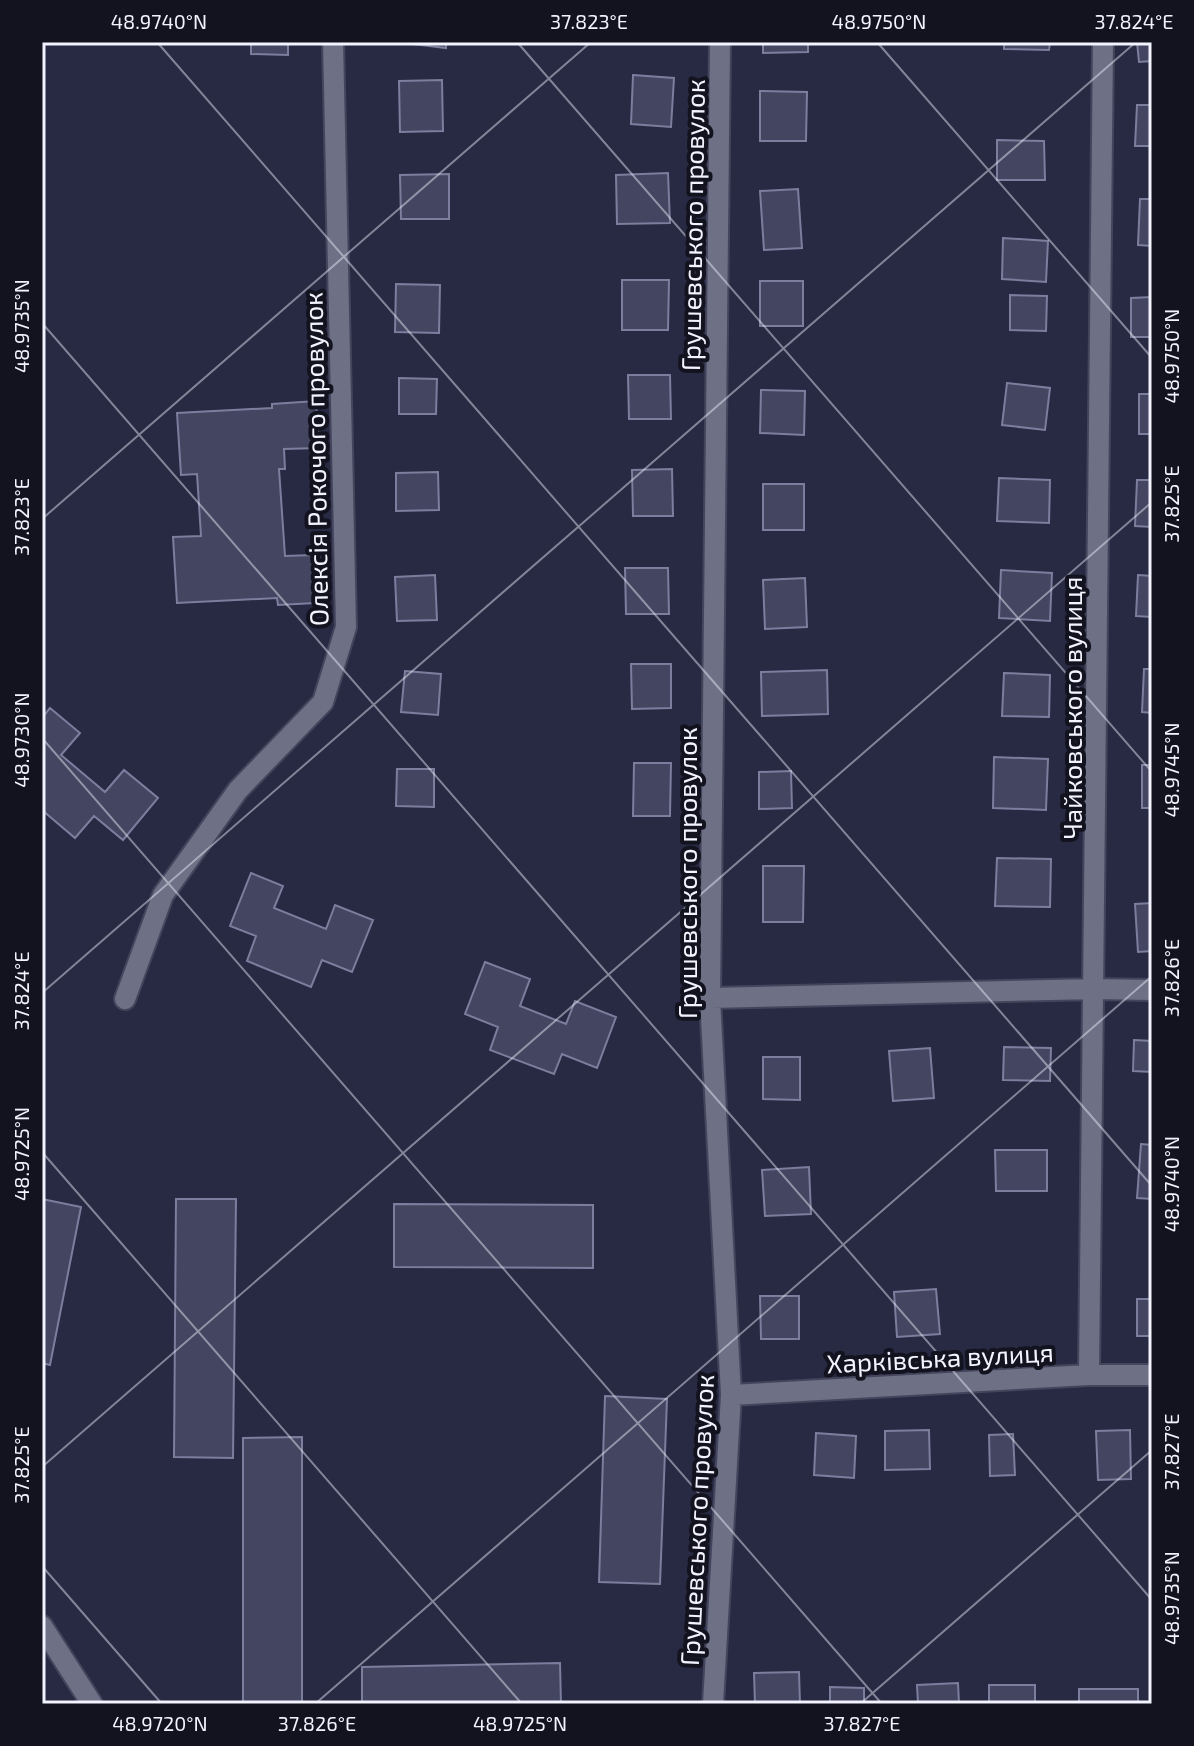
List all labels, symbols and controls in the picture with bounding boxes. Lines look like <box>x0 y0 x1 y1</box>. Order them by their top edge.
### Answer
text: 48.9740°N <box>111 9 207 33</box>
text: 37.823°E <box>550 9 628 33</box>
text: 48.9750°N <box>832 9 926 33</box>
text: 37.824°E <box>1094 9 1174 33</box>
street label: Грушевського провулок <box>674 79 711 371</box>
text: 48.9735°N <box>9 279 33 373</box>
street label: Олексія Рокочого провулок <box>297 292 334 626</box>
text: 48.9750°N <box>1159 309 1183 403</box>
text: 37.825°E <box>1159 465 1183 543</box>
text: 37.823°E <box>9 478 33 556</box>
street label: Чайковського вулиця <box>1056 577 1088 839</box>
text: 48.9730°N <box>9 692 33 788</box>
text: 48.9745°N <box>1159 722 1183 818</box>
street label: Грушевського провулок <box>671 727 703 1019</box>
text: 37.826°E <box>1159 939 1183 1017</box>
text: 37.824°E <box>9 951 33 1031</box>
text: 48.9725°N <box>9 1107 33 1201</box>
text: 48.9740°N <box>1159 1136 1183 1232</box>
street label: Харківська вулиця <box>826 1336 1054 1379</box>
street label: Грушевського провулок <box>673 1373 720 1667</box>
text: 37.827°E <box>1159 1413 1183 1491</box>
text: 37.825°E <box>9 1426 33 1504</box>
text: 48.9735°N <box>1159 1551 1183 1645</box>
text: 48.9720°N <box>112 1711 208 1735</box>
text: 37.826°E <box>278 1711 356 1735</box>
text: 48.9725°N <box>473 1711 567 1735</box>
text: 37.827°E <box>823 1711 901 1735</box>

